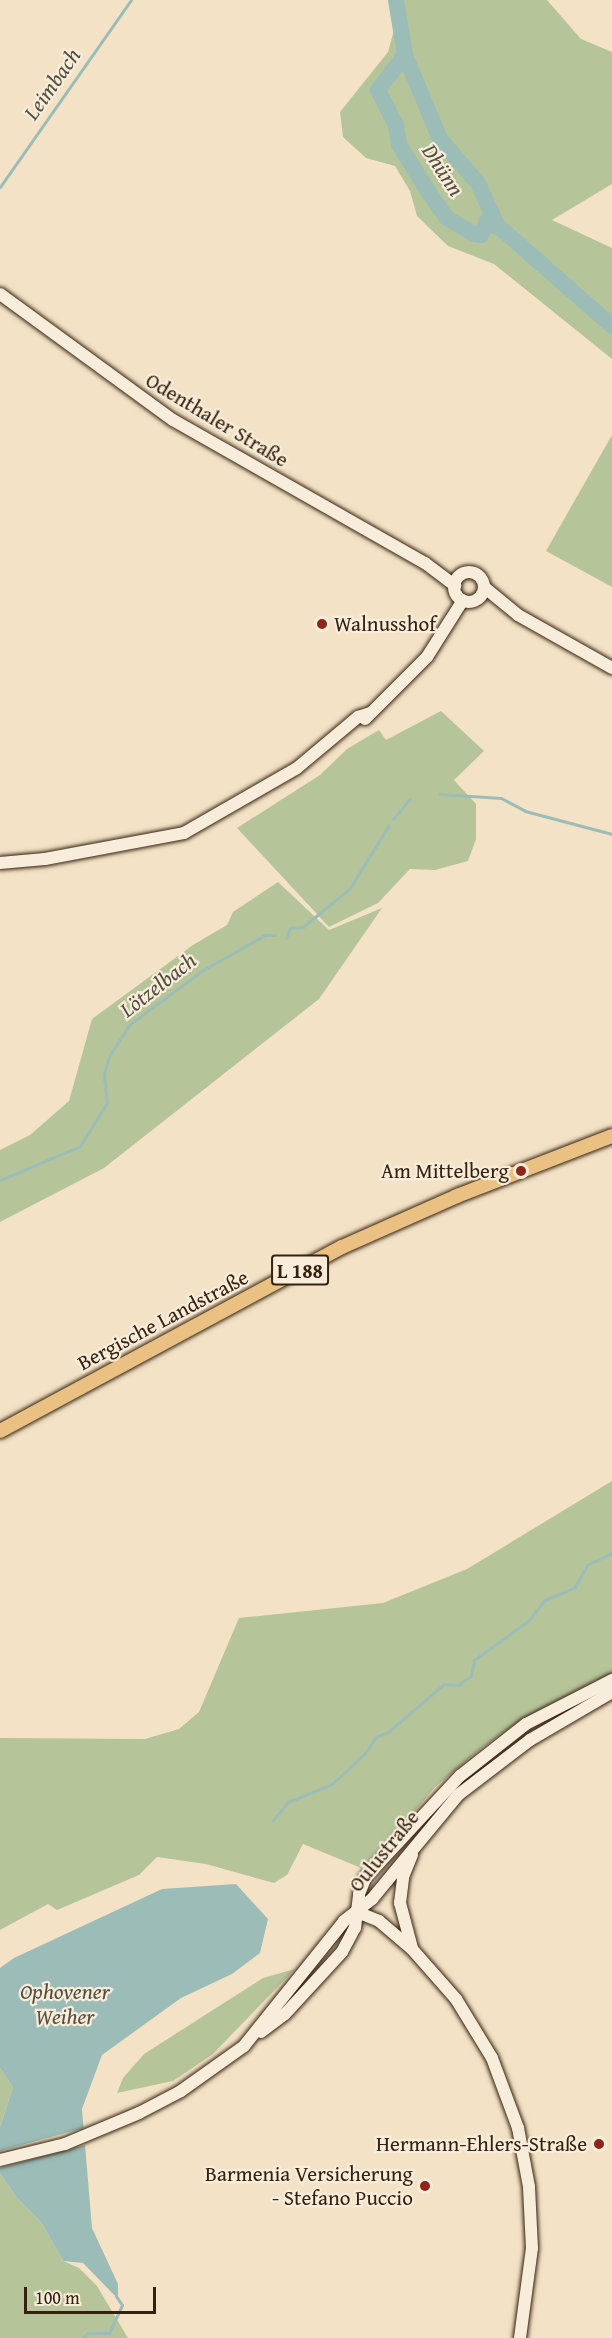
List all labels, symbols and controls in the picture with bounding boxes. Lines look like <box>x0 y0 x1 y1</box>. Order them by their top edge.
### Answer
water label: Leimbach <box>18 43 86 125</box>
water label: Dhünn <box>416 139 470 201</box>
street label: Odenthaler Straße <box>141 367 293 473</box>
place label: Walnusshof <box>334 611 436 637</box>
marker: Walnusshof <box>315 617 329 631</box>
water label: Lötzelbach <box>115 947 201 1023</box>
place label: Am Mittelberg <box>381 1158 509 1184</box>
marker: Am Mittelberg <box>514 1164 528 1178</box>
road number: L 188 <box>270 1253 330 1287</box>
street label: Bergische Landstraße <box>73 1264 253 1376</box>
street label: Oulustraße <box>343 1805 425 1897</box>
water label: Ophovener Weiher <box>20 1978 110 2030</box>
place label: Hermann-Ehlers-Straße <box>376 2131 587 2157</box>
marker: Hermann-Ehlers-Straße <box>592 2137 606 2151</box>
place label: Barmenia Versicherung - Stefano Puccio <box>205 2161 413 2211</box>
marker: Barmenia Versicherung - Stefano Puccio <box>418 2179 432 2193</box>
scale bar <box>27 2275 159 2313</box>
text: 100 m <box>35 2284 80 2311</box>

